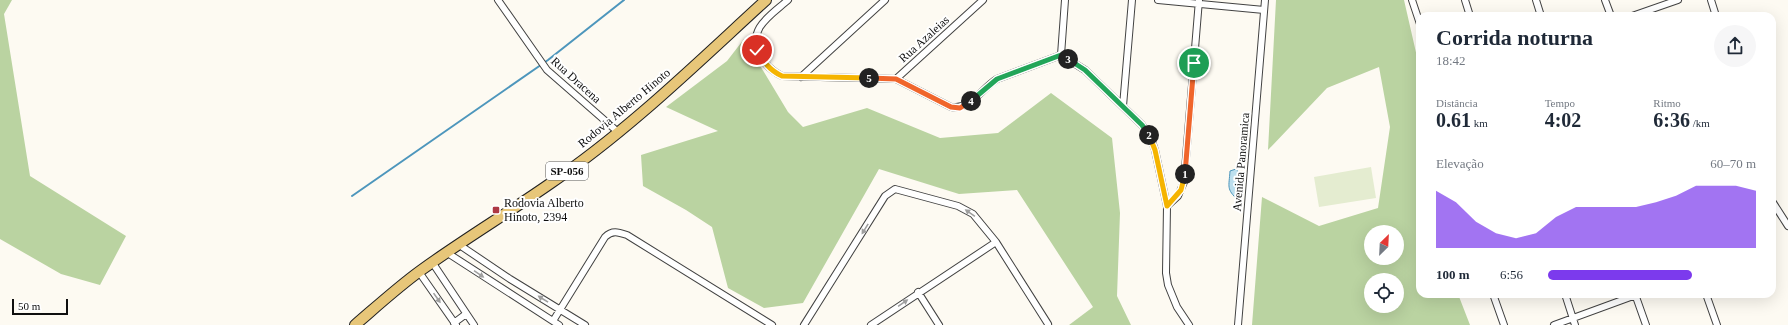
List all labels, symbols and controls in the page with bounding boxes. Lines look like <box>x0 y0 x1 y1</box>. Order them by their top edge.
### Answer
street label: Rua Azaleias <box>896 13 952 65</box>
text: Corrida noturna <box>1436 25 1593 50</box>
button: share <box>1714 25 1756 67</box>
pin <box>740 33 774 67</box>
icon: check <box>746 39 768 61</box>
pin <box>1177 46 1211 80</box>
pin: 3 <box>1058 49 1078 69</box>
icon: arrive <box>1183 52 1205 74</box>
text: 3 <box>1065 53 1071 65</box>
text: 18:42 <box>1436 53 1466 68</box>
street label: Rua Dracena <box>548 54 604 106</box>
street label: Rodovia Alberto Hinoto <box>575 65 673 151</box>
pin: 5 <box>859 68 879 88</box>
text: 5 <box>866 72 872 84</box>
pin: 4 <box>961 91 981 111</box>
text: 4 <box>968 95 974 107</box>
text: Distância <box>1436 97 1478 109</box>
text: Tempo <box>1545 97 1575 109</box>
text: Ritmo <box>1653 97 1681 109</box>
text: 0.61 <box>1436 109 1471 131</box>
text: 4:02 <box>1545 109 1581 131</box>
text: 6:36 <box>1653 109 1690 131</box>
street label: Avenida Panoramica <box>1230 111 1252 212</box>
text: km <box>1471 117 1488 129</box>
text: /km <box>1690 117 1710 129</box>
pin: 2 <box>1139 125 1159 145</box>
text: 2 <box>1146 129 1152 141</box>
text: Elevação <box>1436 156 1484 171</box>
text: 60–70 m <box>1710 156 1756 171</box>
road number: SP-056 <box>546 162 588 180</box>
pin: 1 <box>1175 164 1195 184</box>
text: 1 <box>1182 168 1188 180</box>
place label: Rodovia Alberto Hinoto, 2394 <box>504 196 584 224</box>
marker: Rodovia Alberto Hinoto, 2394 <box>491 205 501 215</box>
one-way arrow <box>965 209 975 217</box>
one-way arrow <box>861 224 869 234</box>
north arrow <box>1364 225 1404 265</box>
map controls <box>1364 225 1404 313</box>
text: 100 m <box>1436 267 1470 282</box>
text: 6:56 <box>1500 267 1523 282</box>
one-way arrow <box>474 270 484 278</box>
button: locate <box>1364 273 1404 313</box>
one-way arrow <box>433 293 441 304</box>
one-way arrow <box>538 295 548 303</box>
scale bar <box>12 297 68 316</box>
one-way arrow <box>897 299 908 307</box>
text: 50 m <box>18 300 40 312</box>

